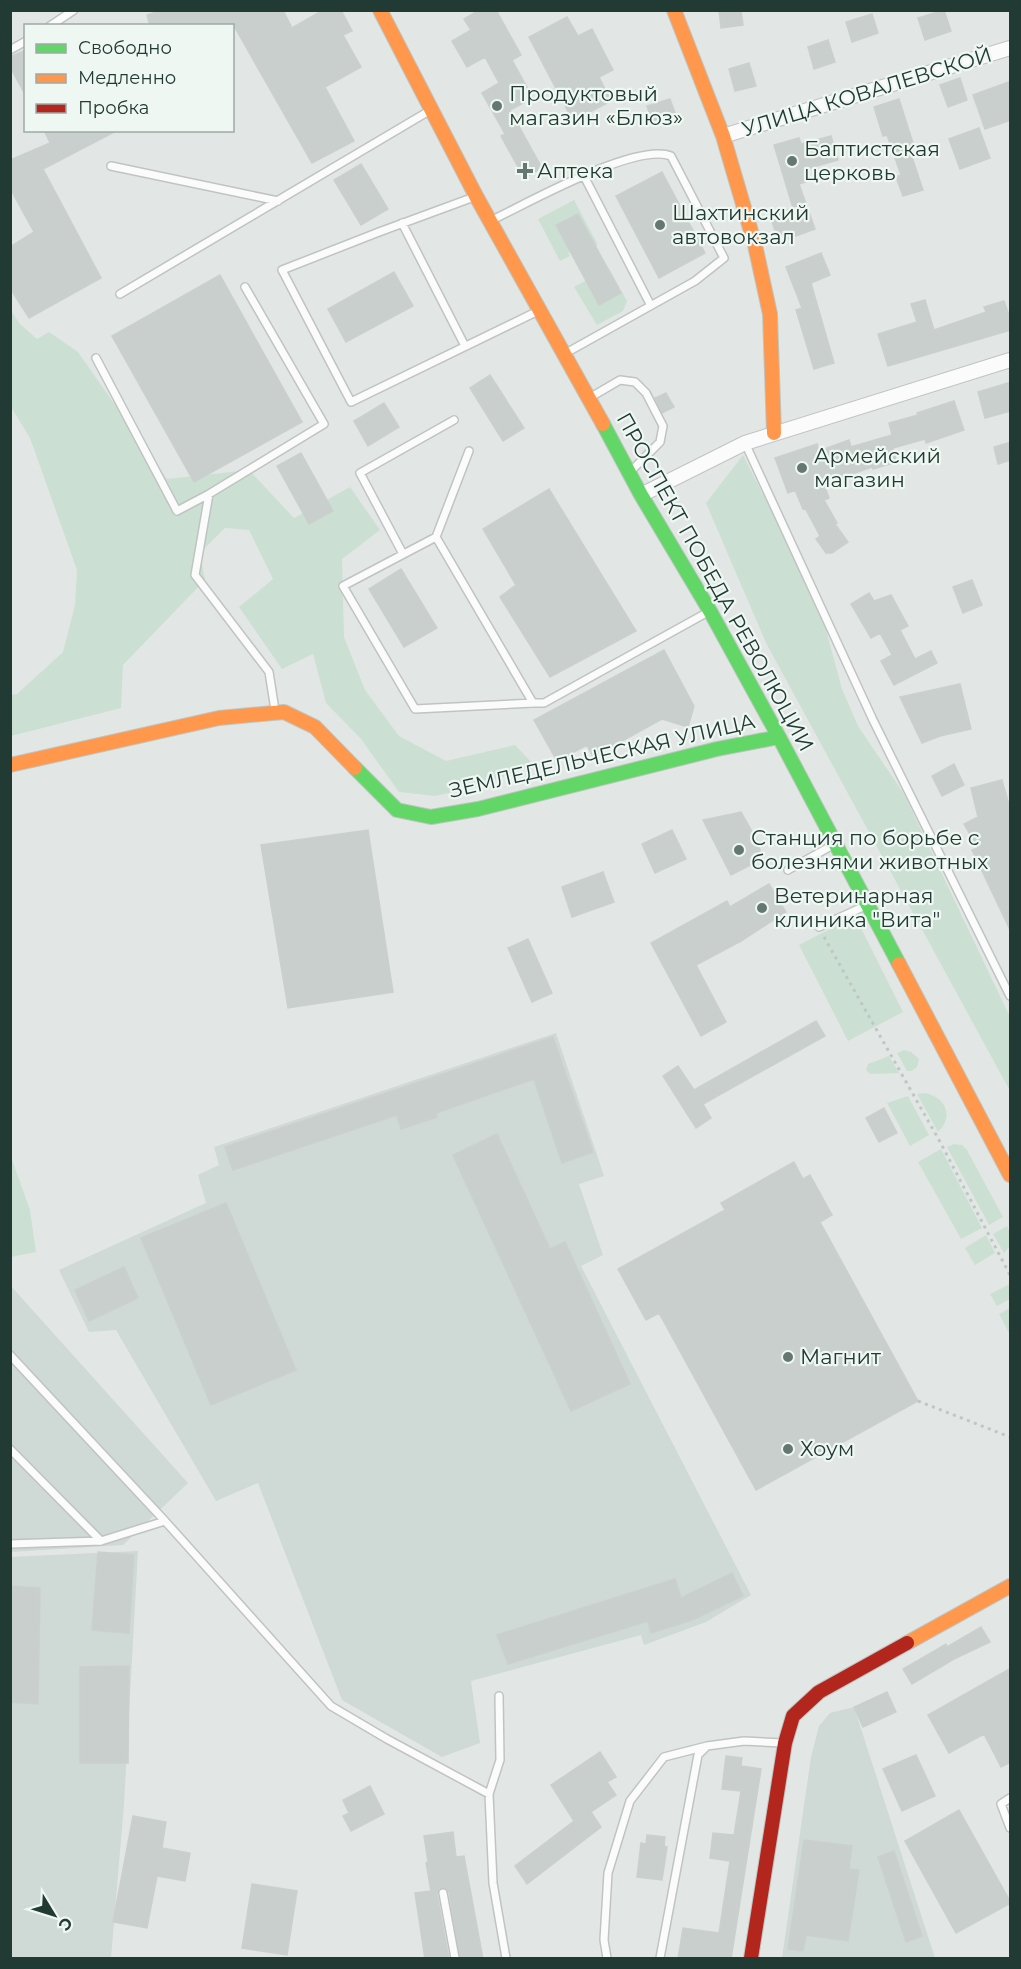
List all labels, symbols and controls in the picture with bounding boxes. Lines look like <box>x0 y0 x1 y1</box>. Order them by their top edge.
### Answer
legend <box>24 24 234 132</box>
text: Свободно <box>78 37 172 59</box>
street label: УЛИЦА КОВАЛЕВСКОЙ <box>739 42 995 141</box>
text: Медленно <box>78 67 176 89</box>
place label: Продуктовый магазин «Блюз» <box>509 81 683 130</box>
text: Пробка <box>78 97 149 119</box>
marker: Продуктовый магазин «Блюз» <box>490 99 504 113</box>
place label: Баптистская церковь <box>804 136 940 185</box>
marker: Баптистская церковь <box>785 154 799 168</box>
place label: Аптека <box>537 158 613 183</box>
marker: Аптека <box>518 164 532 178</box>
place label: Шахтинский автовокзал <box>672 200 810 249</box>
marker: Шахтинский автовокзал <box>653 218 667 232</box>
street label: ПРОСПЕКТ ПОБЕДА РЕВОЛЮЦИИ <box>612 408 819 755</box>
place label: Армейский магазин <box>814 443 941 492</box>
marker: Армейский магазин <box>795 461 809 475</box>
street label: ЗЕМЛЕДЕЛЬЧЕСКАЯ УЛИЦА <box>446 708 758 803</box>
place label: Станция по борьбе с болезнями животных <box>751 825 988 874</box>
marker: Станция по борьбе с болезнями животных <box>732 843 746 857</box>
place label: Ветеринарная клиника "Вита" <box>774 883 940 932</box>
marker: Ветеринарная клиника "Вита" <box>755 901 769 915</box>
place label: Магнит <box>800 1344 881 1369</box>
marker: Магнит <box>781 1350 795 1364</box>
place label: Хоум <box>800 1436 854 1461</box>
marker: Хоум <box>781 1442 795 1456</box>
north arrow <box>24 1885 84 1945</box>
text: С <box>54 1913 76 1935</box>

